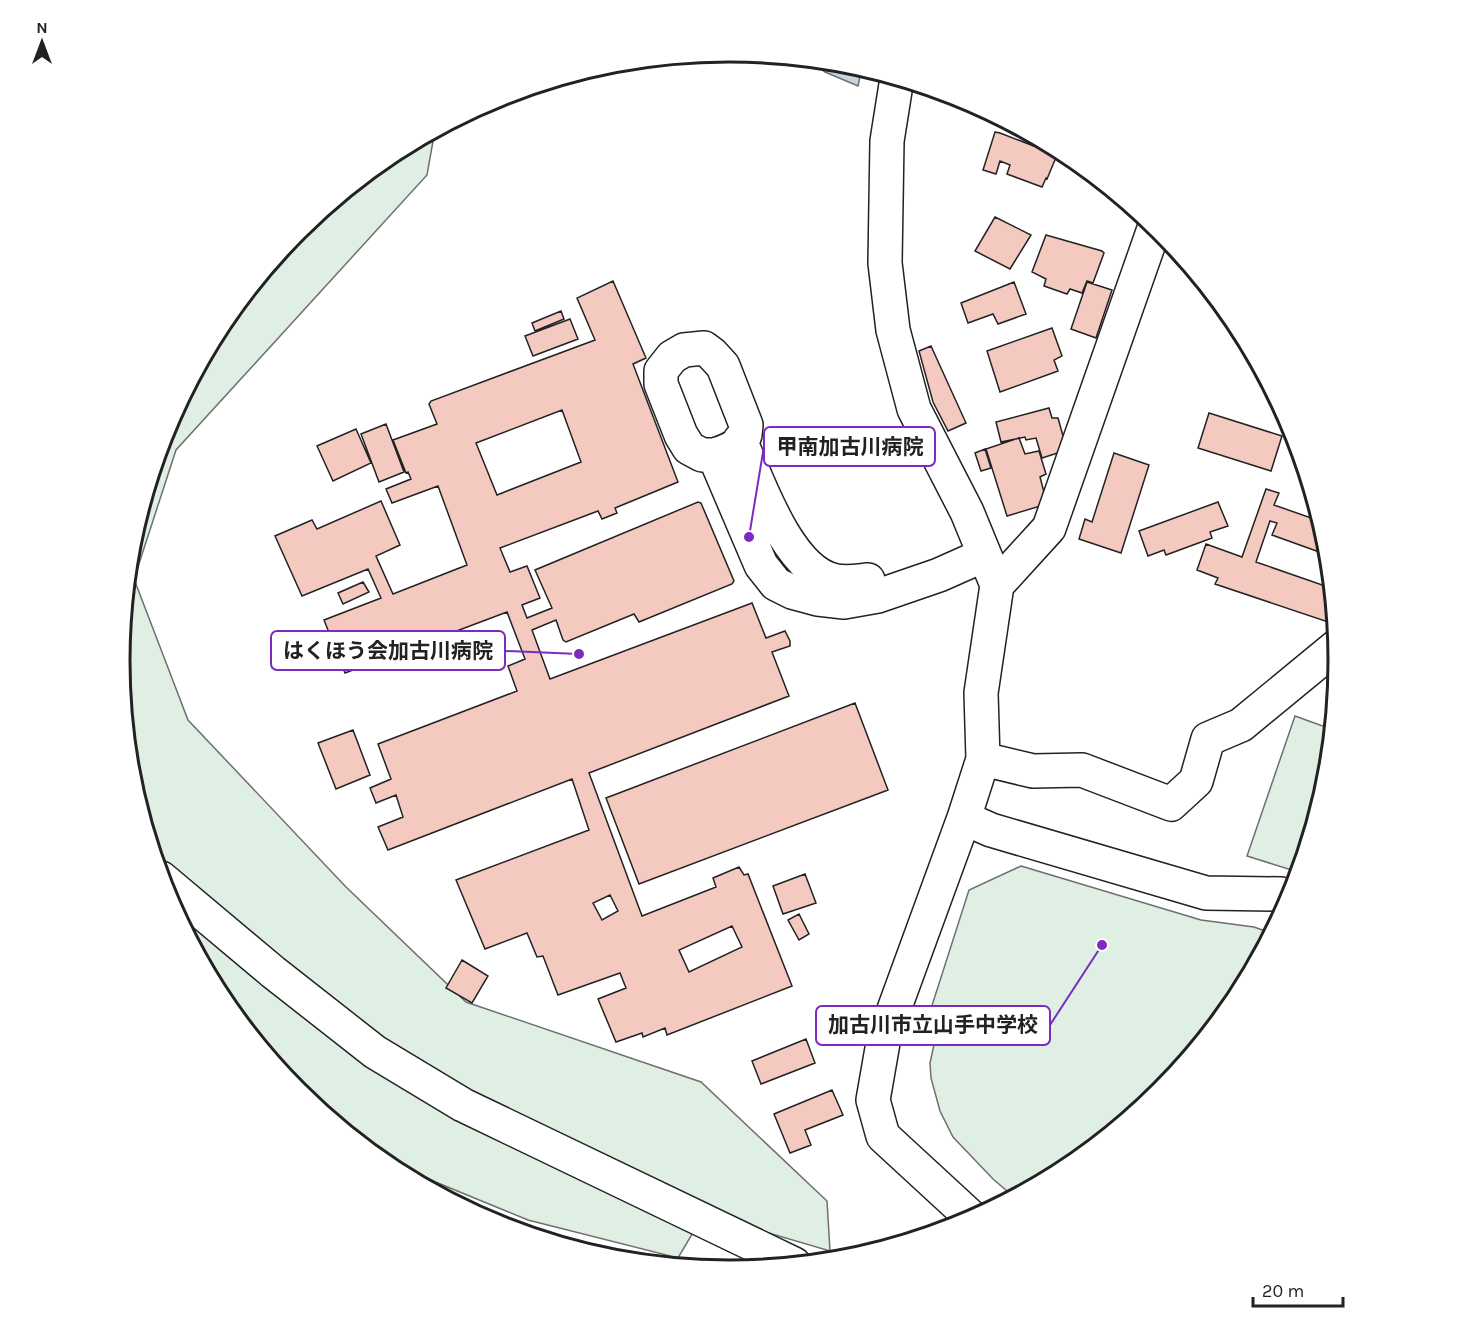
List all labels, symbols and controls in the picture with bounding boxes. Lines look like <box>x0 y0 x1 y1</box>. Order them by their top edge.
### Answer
north arrow <box>12 12 72 72</box>
text: N <box>36 18 48 37</box>
callout: 甲南加古川病院 <box>764 427 935 466</box>
text: 甲南加古川病院 <box>777 435 924 459</box>
callout: はくほう会加古川病院 <box>271 631 505 670</box>
text: はくほう会加古川病院 <box>283 639 493 663</box>
callout: 加古川市立山手中学校 <box>816 1006 1050 1045</box>
text: 加古川市立山手中学校 <box>828 1013 1038 1037</box>
scale bar <box>1253 1270 1343 1308</box>
text: 20 m <box>1262 1280 1304 1302</box>

